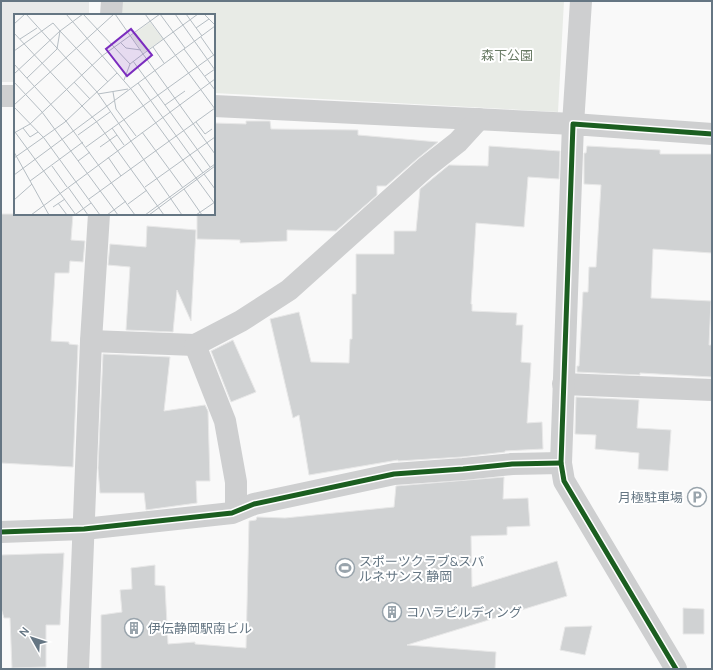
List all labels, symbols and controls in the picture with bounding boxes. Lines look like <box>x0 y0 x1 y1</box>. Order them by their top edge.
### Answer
inset map <box>14 14 215 215</box>
park label: 森下公園 <box>481 46 533 64</box>
parking icon: 月極駐車場 <box>686 486 708 508</box>
place label: 月極駐車場 <box>618 488 683 506</box>
place label: スポーツクラブ&スパ ルネサンス 静岡 <box>359 552 484 585</box>
sports icon: スポーツクラブ&スパ ルネサンス 静岡 <box>334 557 356 579</box>
building icon: コハラビルディング <box>381 601 403 623</box>
place label: コハラビルディング <box>406 603 522 621</box>
building icon: 伊伝静岡駅南ビル <box>123 617 145 639</box>
north arrow <box>12 618 52 658</box>
place label: 伊伝静岡駅南ビル <box>148 619 252 637</box>
text: N <box>16 624 32 639</box>

